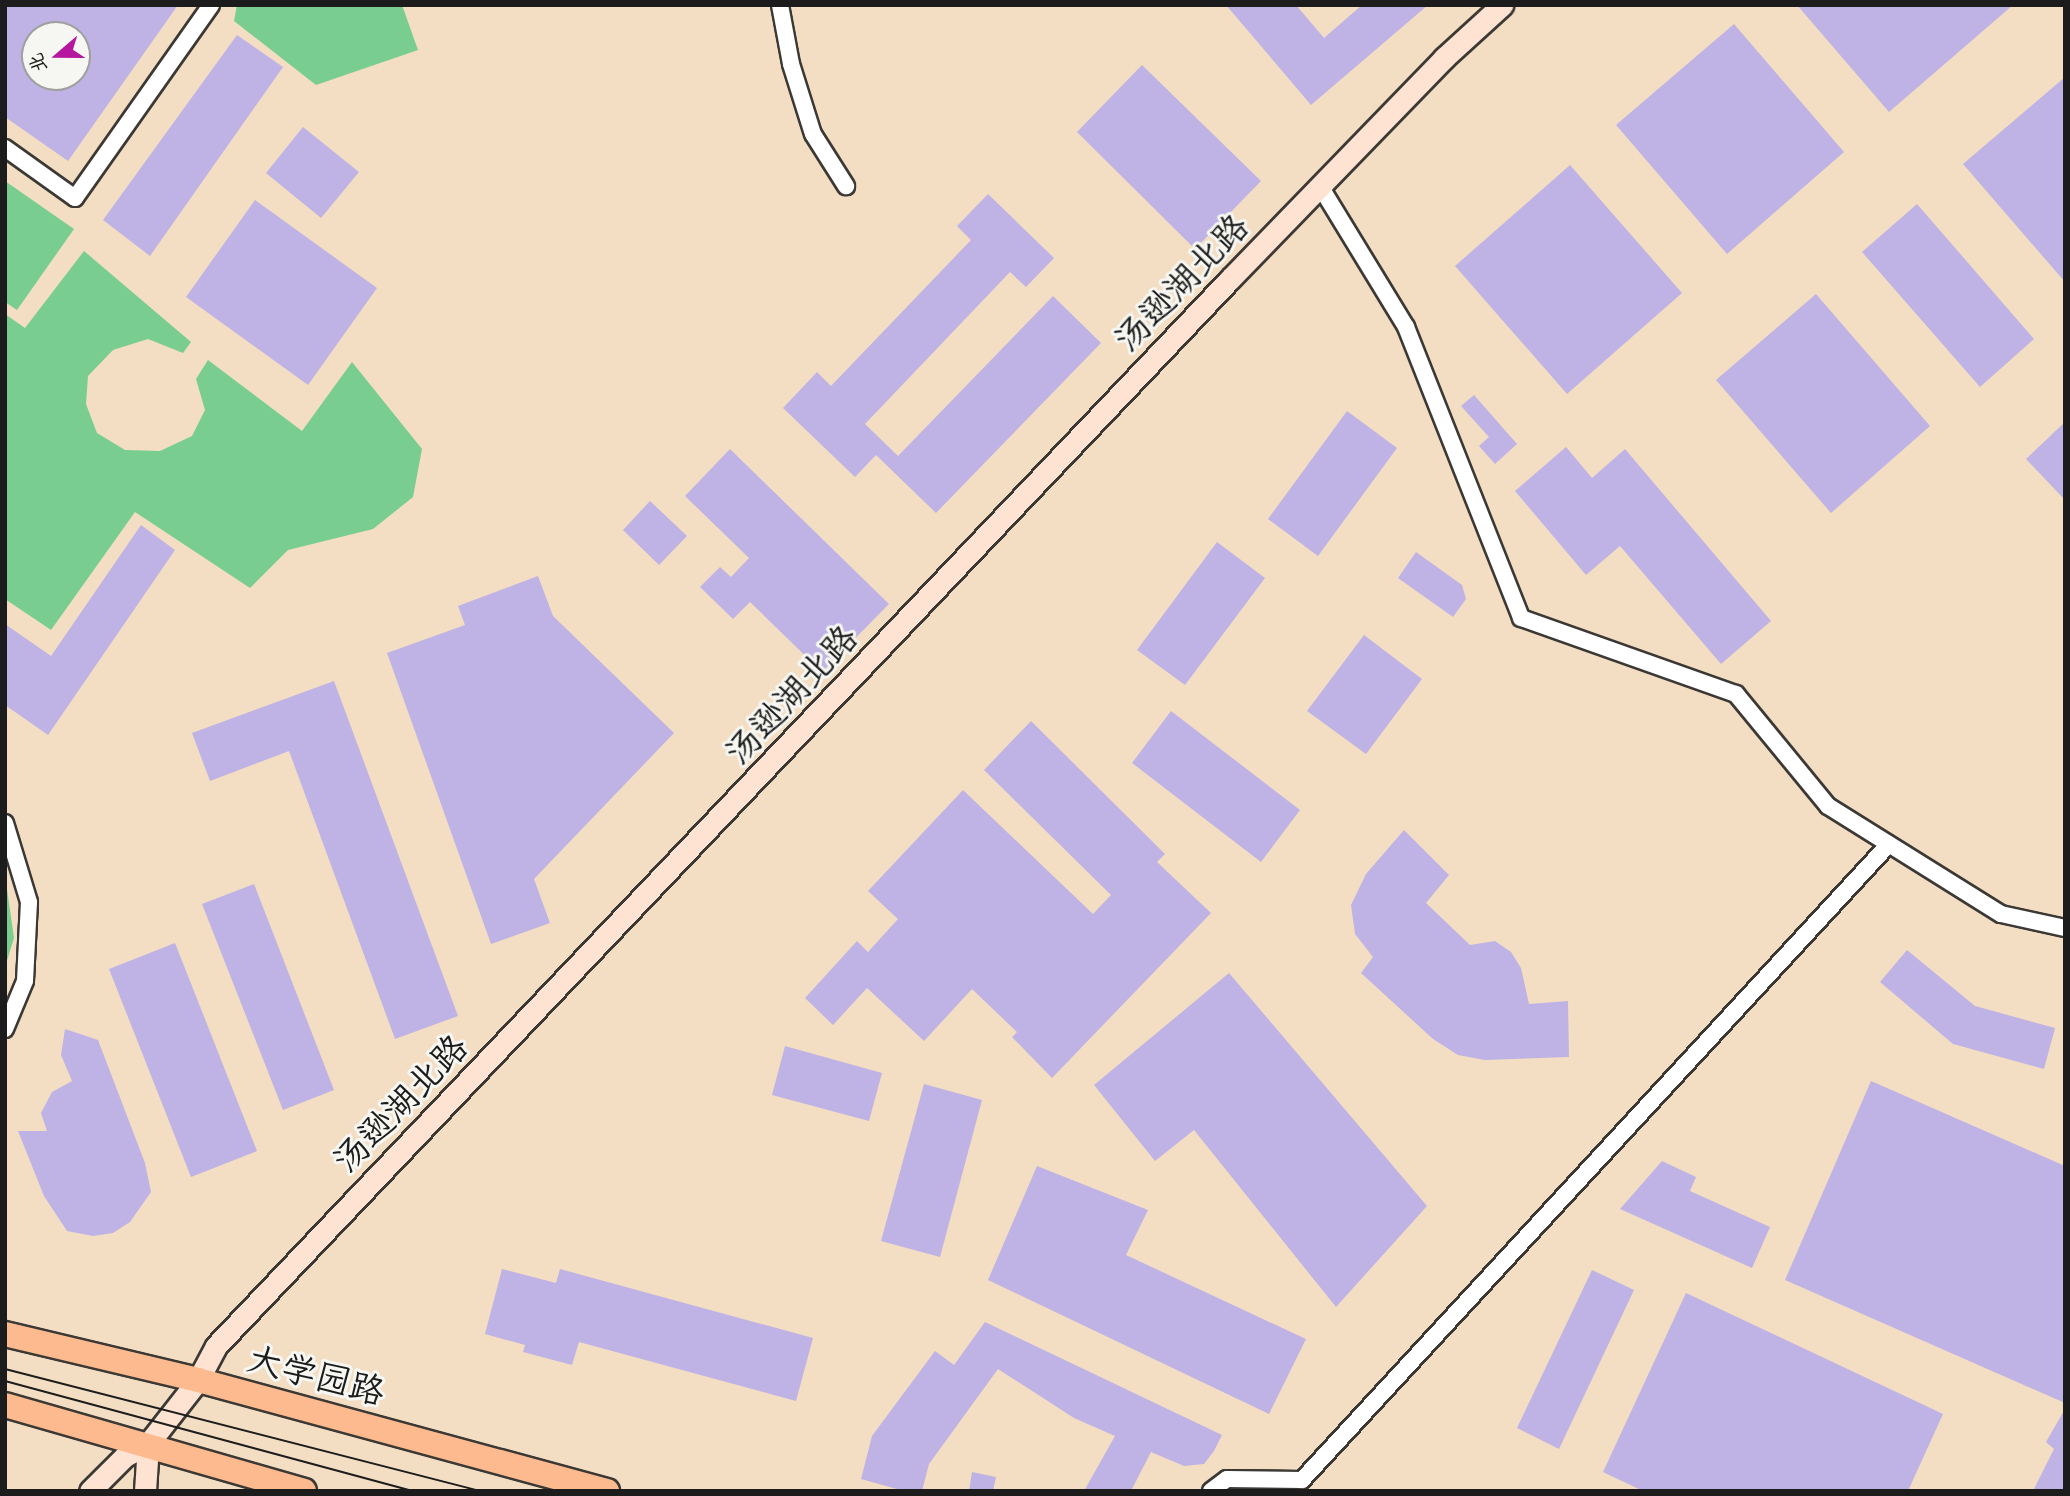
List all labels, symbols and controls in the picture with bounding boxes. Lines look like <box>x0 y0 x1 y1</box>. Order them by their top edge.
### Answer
north arrow <box>21 21 91 91</box>
text: 北 <box>24 49 53 76</box>
street label: 汤逊湖北路 <box>1106 205 1258 361</box>
street label: 汤逊湖北路 <box>717 617 867 773</box>
street label: 汤逊湖北路 <box>325 1026 477 1182</box>
street label: 大学园路 <box>243 1338 389 1414</box>

